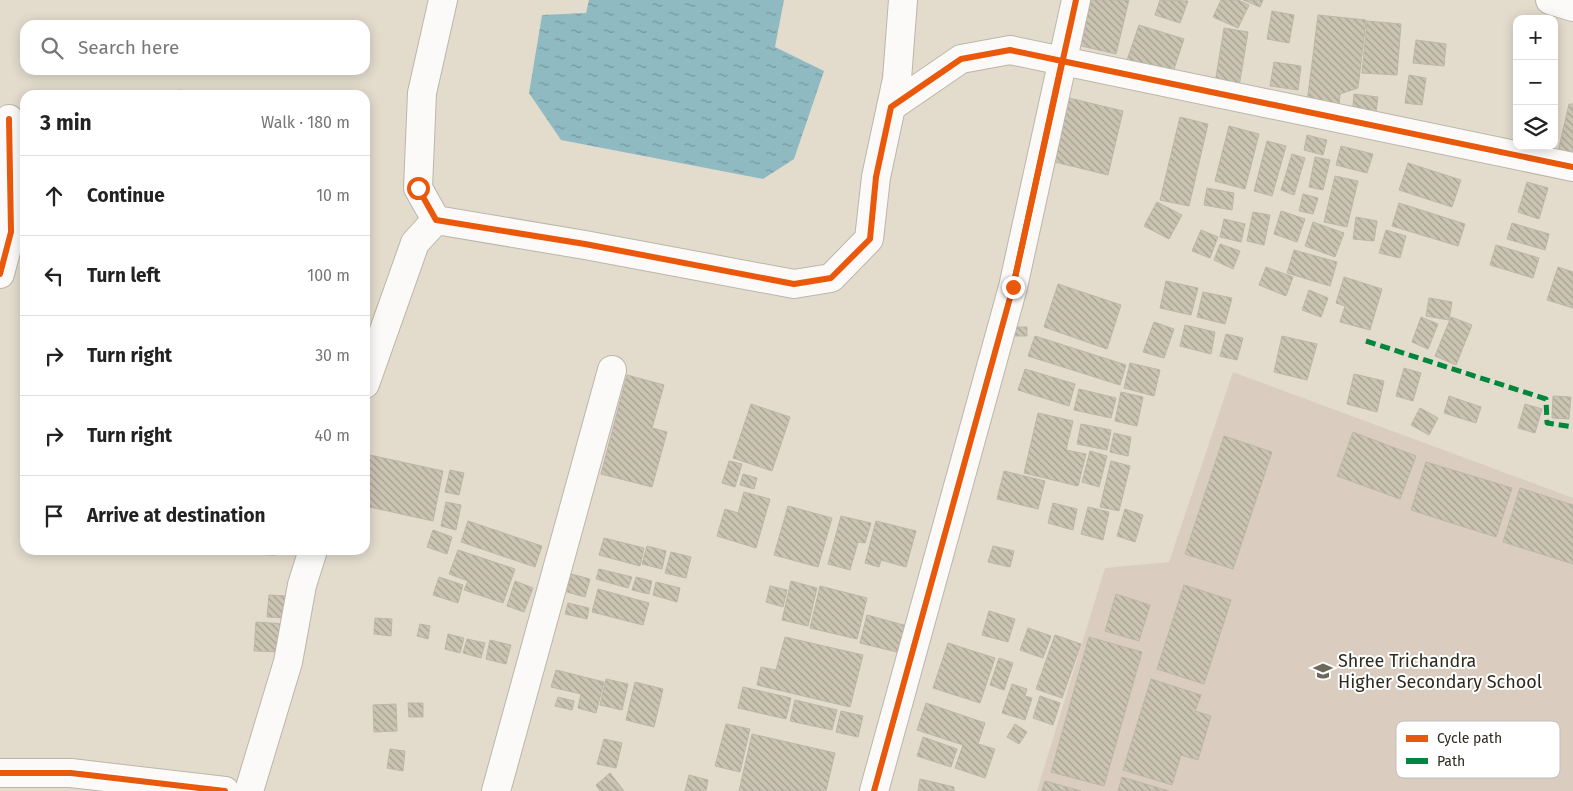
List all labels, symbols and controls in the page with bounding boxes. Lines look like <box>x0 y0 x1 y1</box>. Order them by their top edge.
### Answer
map controls <box>1513 15 1558 150</box>
button: + <box>1513 15 1558 60</box>
search box <box>20 20 370 75</box>
icon: search <box>38 34 66 62</box>
text: Search here <box>78 36 179 59</box>
button: − <box>1513 60 1558 105</box>
button: layers <box>1513 105 1558 150</box>
text: 3 min <box>40 110 92 136</box>
text: Walk · 180 m <box>261 113 350 132</box>
route start <box>407 177 430 200</box>
icon: ahead <box>40 182 68 210</box>
text: Continue <box>87 184 165 207</box>
text: 10 m <box>316 186 350 205</box>
icon: left <box>40 262 68 290</box>
text: Turn left <box>87 264 161 287</box>
text: 100 m <box>307 266 350 285</box>
route end <box>1002 276 1025 299</box>
icon: right <box>40 342 68 370</box>
text: Turn right <box>87 344 172 367</box>
text: 30 m <box>315 346 350 365</box>
icon: right <box>40 422 68 450</box>
text: Turn right <box>87 424 172 447</box>
text: 40 m <box>315 426 350 445</box>
icon: arrive <box>40 502 68 530</box>
text: Arrive at destination <box>87 504 266 527</box>
place label: Shree Trichandra Higher Secondary School <box>1338 650 1542 693</box>
school or university icon: Shree Trichandra Higher Secondary School <box>1312 660 1334 682</box>
legend <box>1396 721 1560 778</box>
text: Cycle path <box>1437 730 1502 747</box>
text: Path <box>1437 753 1465 770</box>

